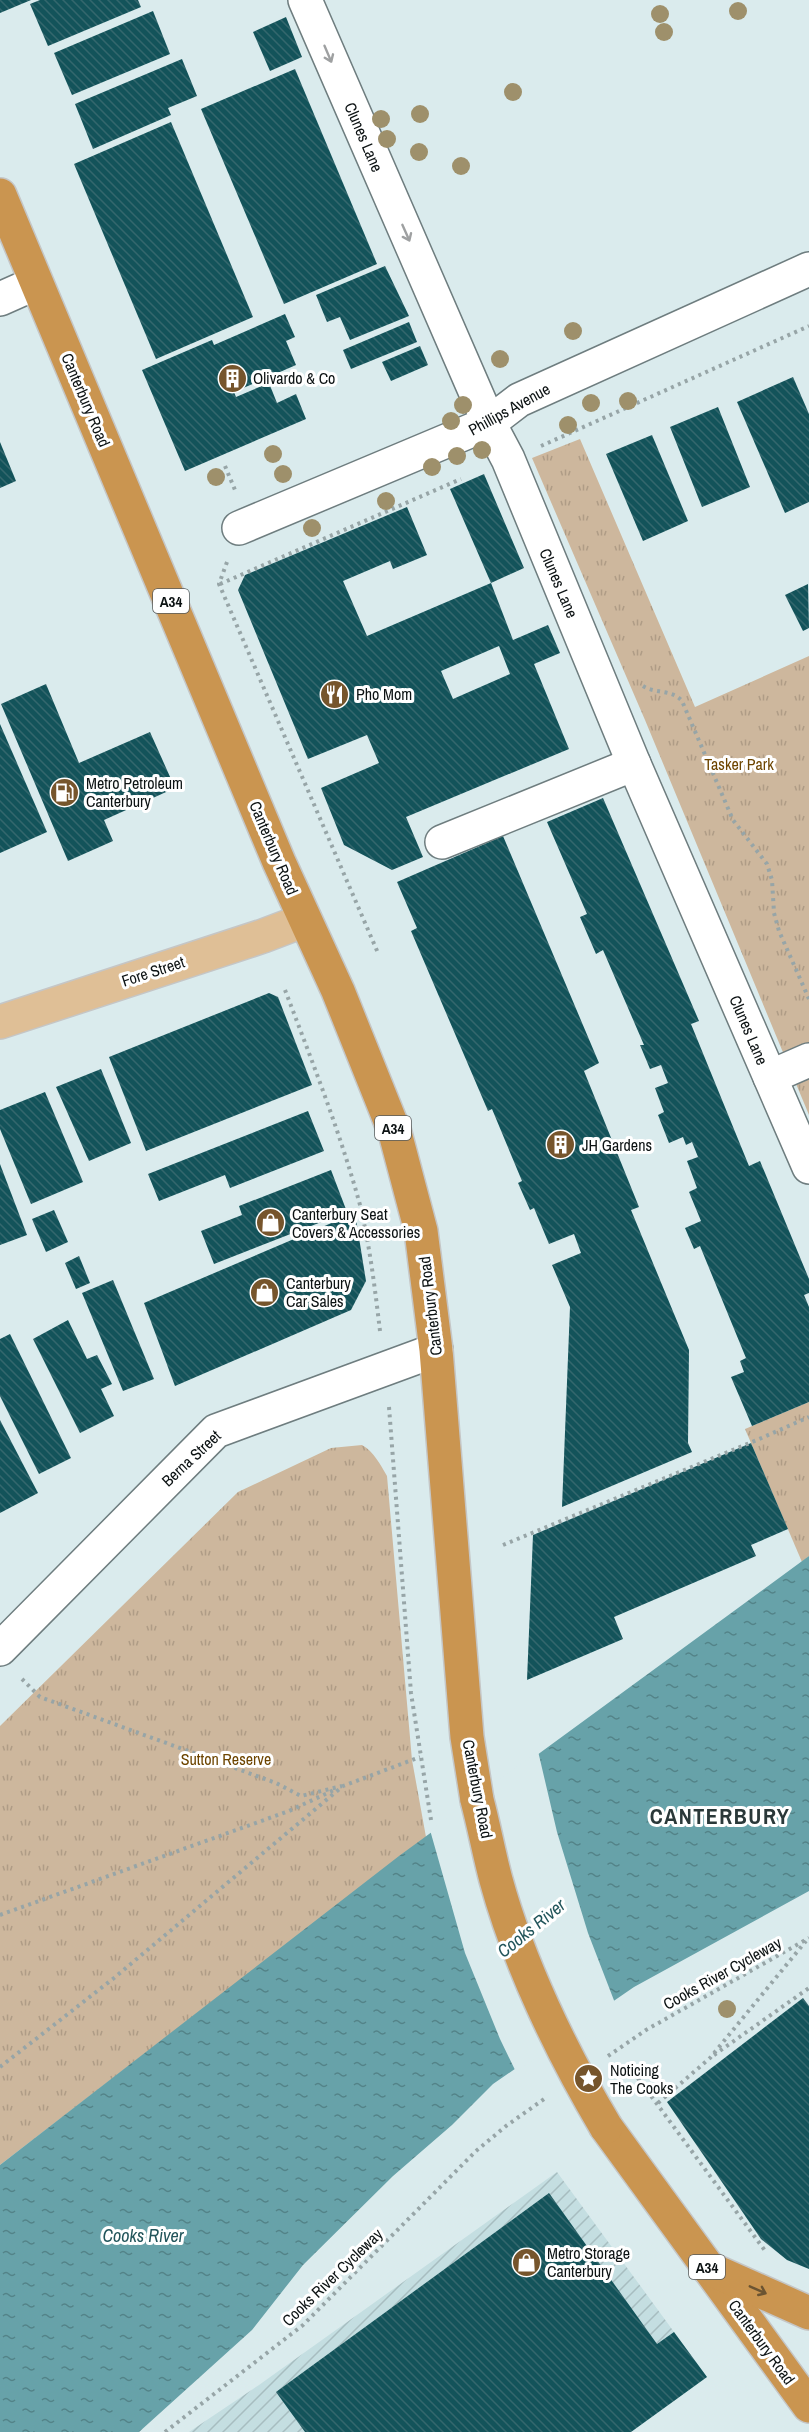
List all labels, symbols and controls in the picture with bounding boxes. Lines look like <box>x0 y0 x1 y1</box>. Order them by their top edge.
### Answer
one-way arrow <box>323 44 334 62</box>
street label: Clunes Lane <box>339 99 389 175</box>
one-way arrow <box>401 223 412 241</box>
street label: Canterbury Road <box>56 350 116 450</box>
building icon: Olivardo & Co <box>216 362 248 394</box>
place label: Olivardo & Co <box>253 367 335 389</box>
street label: Phillips Avenue <box>464 378 554 440</box>
street label: Clunes Lane <box>534 545 584 621</box>
road number: A34 <box>153 589 189 613</box>
restaurant icon: Pho Mom <box>319 678 351 710</box>
place label: Pho Mom <box>356 683 412 705</box>
park label: Tasker Park <box>704 753 774 775</box>
place label: Metro Petroleum Canterbury <box>86 772 183 812</box>
fuel station icon: Metro Petroleum Canterbury <box>49 776 81 808</box>
street label: Canterbury Road <box>244 798 304 898</box>
street label: Fore Street <box>119 950 188 992</box>
street label: Clunes Lane <box>724 992 774 1068</box>
road number: A34 <box>375 1116 411 1140</box>
building icon: JH Gardens <box>545 1129 577 1161</box>
place label: JH Gardens <box>582 1134 652 1156</box>
place label: Canterbury Seat Covers & Accessories <box>292 1203 420 1243</box>
shop icon: Canterbury Seat Covers & Accessories <box>255 1207 287 1239</box>
street label: Canterbury Road <box>413 1255 447 1357</box>
place label: Canterbury Car Sales <box>286 1272 351 1312</box>
shop icon: Canterbury Car Sales <box>249 1276 281 1308</box>
street label: Berna Street <box>157 1425 226 1491</box>
street label: Canterbury Road <box>458 1738 498 1840</box>
park label: Sutton Reserve <box>181 1748 271 1770</box>
district label: CANTERBURY <box>650 1801 790 1831</box>
water label: Cooks River <box>492 1892 571 1963</box>
street label: Cooks River Cycleway <box>659 1931 785 2015</box>
place label: Noticing The Cooks <box>610 2059 673 2099</box>
place icon: Noticing The Cooks <box>573 2063 605 2095</box>
water label: Cooks River <box>102 2223 185 2248</box>
street label: Cooks River Cycleway <box>277 2223 387 2331</box>
place label: Metro Storage Canterbury <box>547 2242 630 2282</box>
shop icon: Metro Storage Canterbury <box>510 2246 542 2278</box>
road number: A34 <box>689 2255 725 2279</box>
one-way arrow <box>748 2285 766 2296</box>
street label: Canterbury Road <box>724 2295 800 2389</box>

